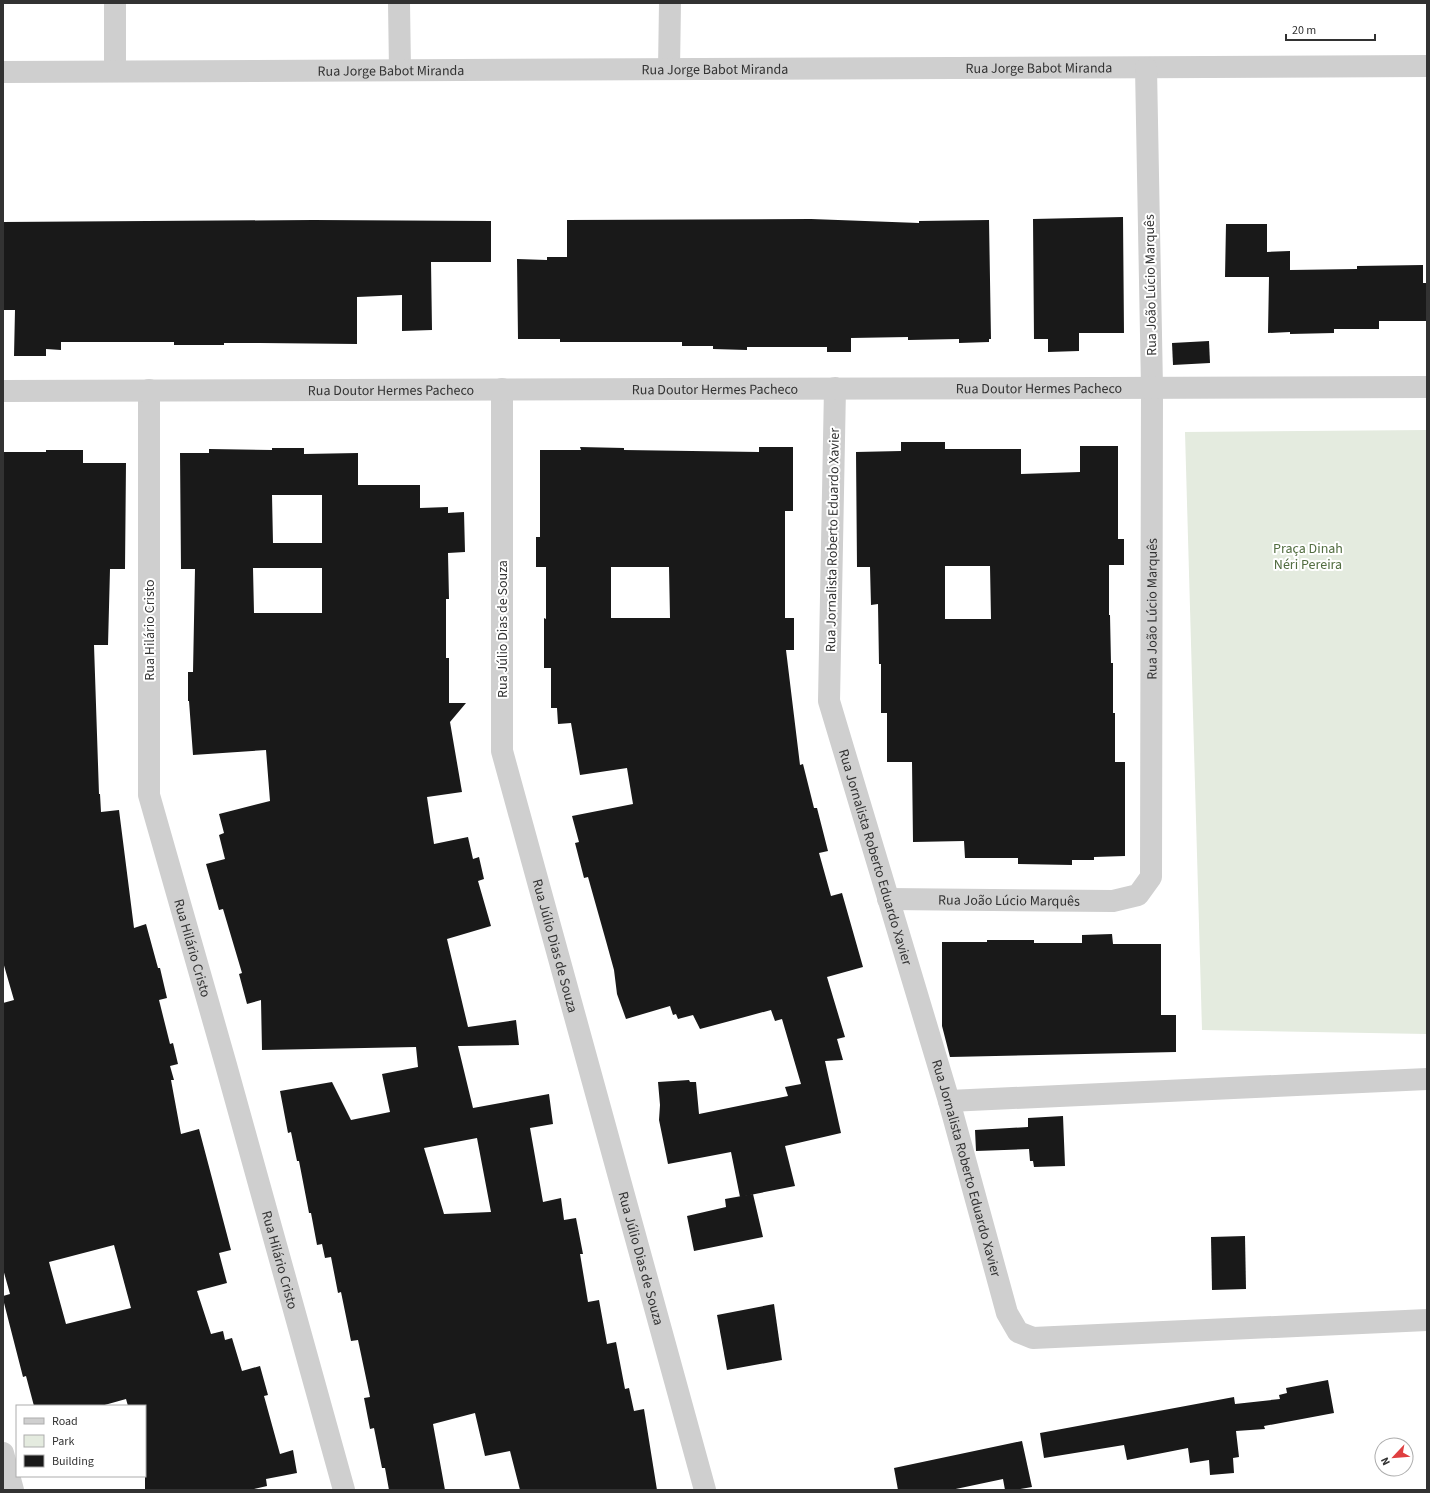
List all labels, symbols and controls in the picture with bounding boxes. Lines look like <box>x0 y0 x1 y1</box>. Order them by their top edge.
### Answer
scale bar <box>1286 16 1375 42</box>
text: 20 m <box>1292 22 1316 39</box>
street label: Rua Jorge Babot Miranda <box>966 58 1112 79</box>
street label: Rua Jorge Babot Miranda <box>642 60 788 80</box>
street label: Rua Jorge Babot Miranda <box>318 61 464 82</box>
street label: Rua João Lúcio Marquês <box>1140 214 1162 356</box>
street label: Rua Doutor Hermes Pacheco <box>956 379 1122 399</box>
street label: Rua Doutor Hermes Pacheco <box>632 380 798 400</box>
street label: Rua Doutor Hermes Pacheco <box>308 381 474 401</box>
street label: Rua Jornalista Roberto Eduardo Xavier <box>821 427 845 652</box>
street label: Rua João Lúcio Marquês <box>1142 538 1163 680</box>
park label: Praça Dinah Néri Pereira <box>1273 539 1343 575</box>
street label: Rua Júlio Dias de Souza <box>493 560 513 698</box>
street label: Rua Hilário Cristo <box>140 579 160 681</box>
street label: Rua Jornalista Roberto Eduardo Xavier <box>833 747 917 968</box>
street label: Rua Júlio Dias de Souza <box>527 877 582 1015</box>
street label: Rua João Lúcio Marquês <box>938 890 1080 912</box>
street label: Rua Hilário Cristo <box>168 897 215 1000</box>
street label: Rua Jornalista Roberto Eduardo Xavier <box>926 1057 1006 1279</box>
street label: Rua Júlio Dias de Souza <box>612 1189 668 1328</box>
street label: Rua Hilário Cristo <box>256 1209 302 1312</box>
legend <box>16 1405 146 1477</box>
text: Road <box>52 1413 78 1430</box>
text: Park <box>52 1433 74 1450</box>
north arrow <box>1374 1437 1414 1477</box>
text: Building <box>52 1453 94 1470</box>
text: N <box>1377 1455 1394 1468</box>

